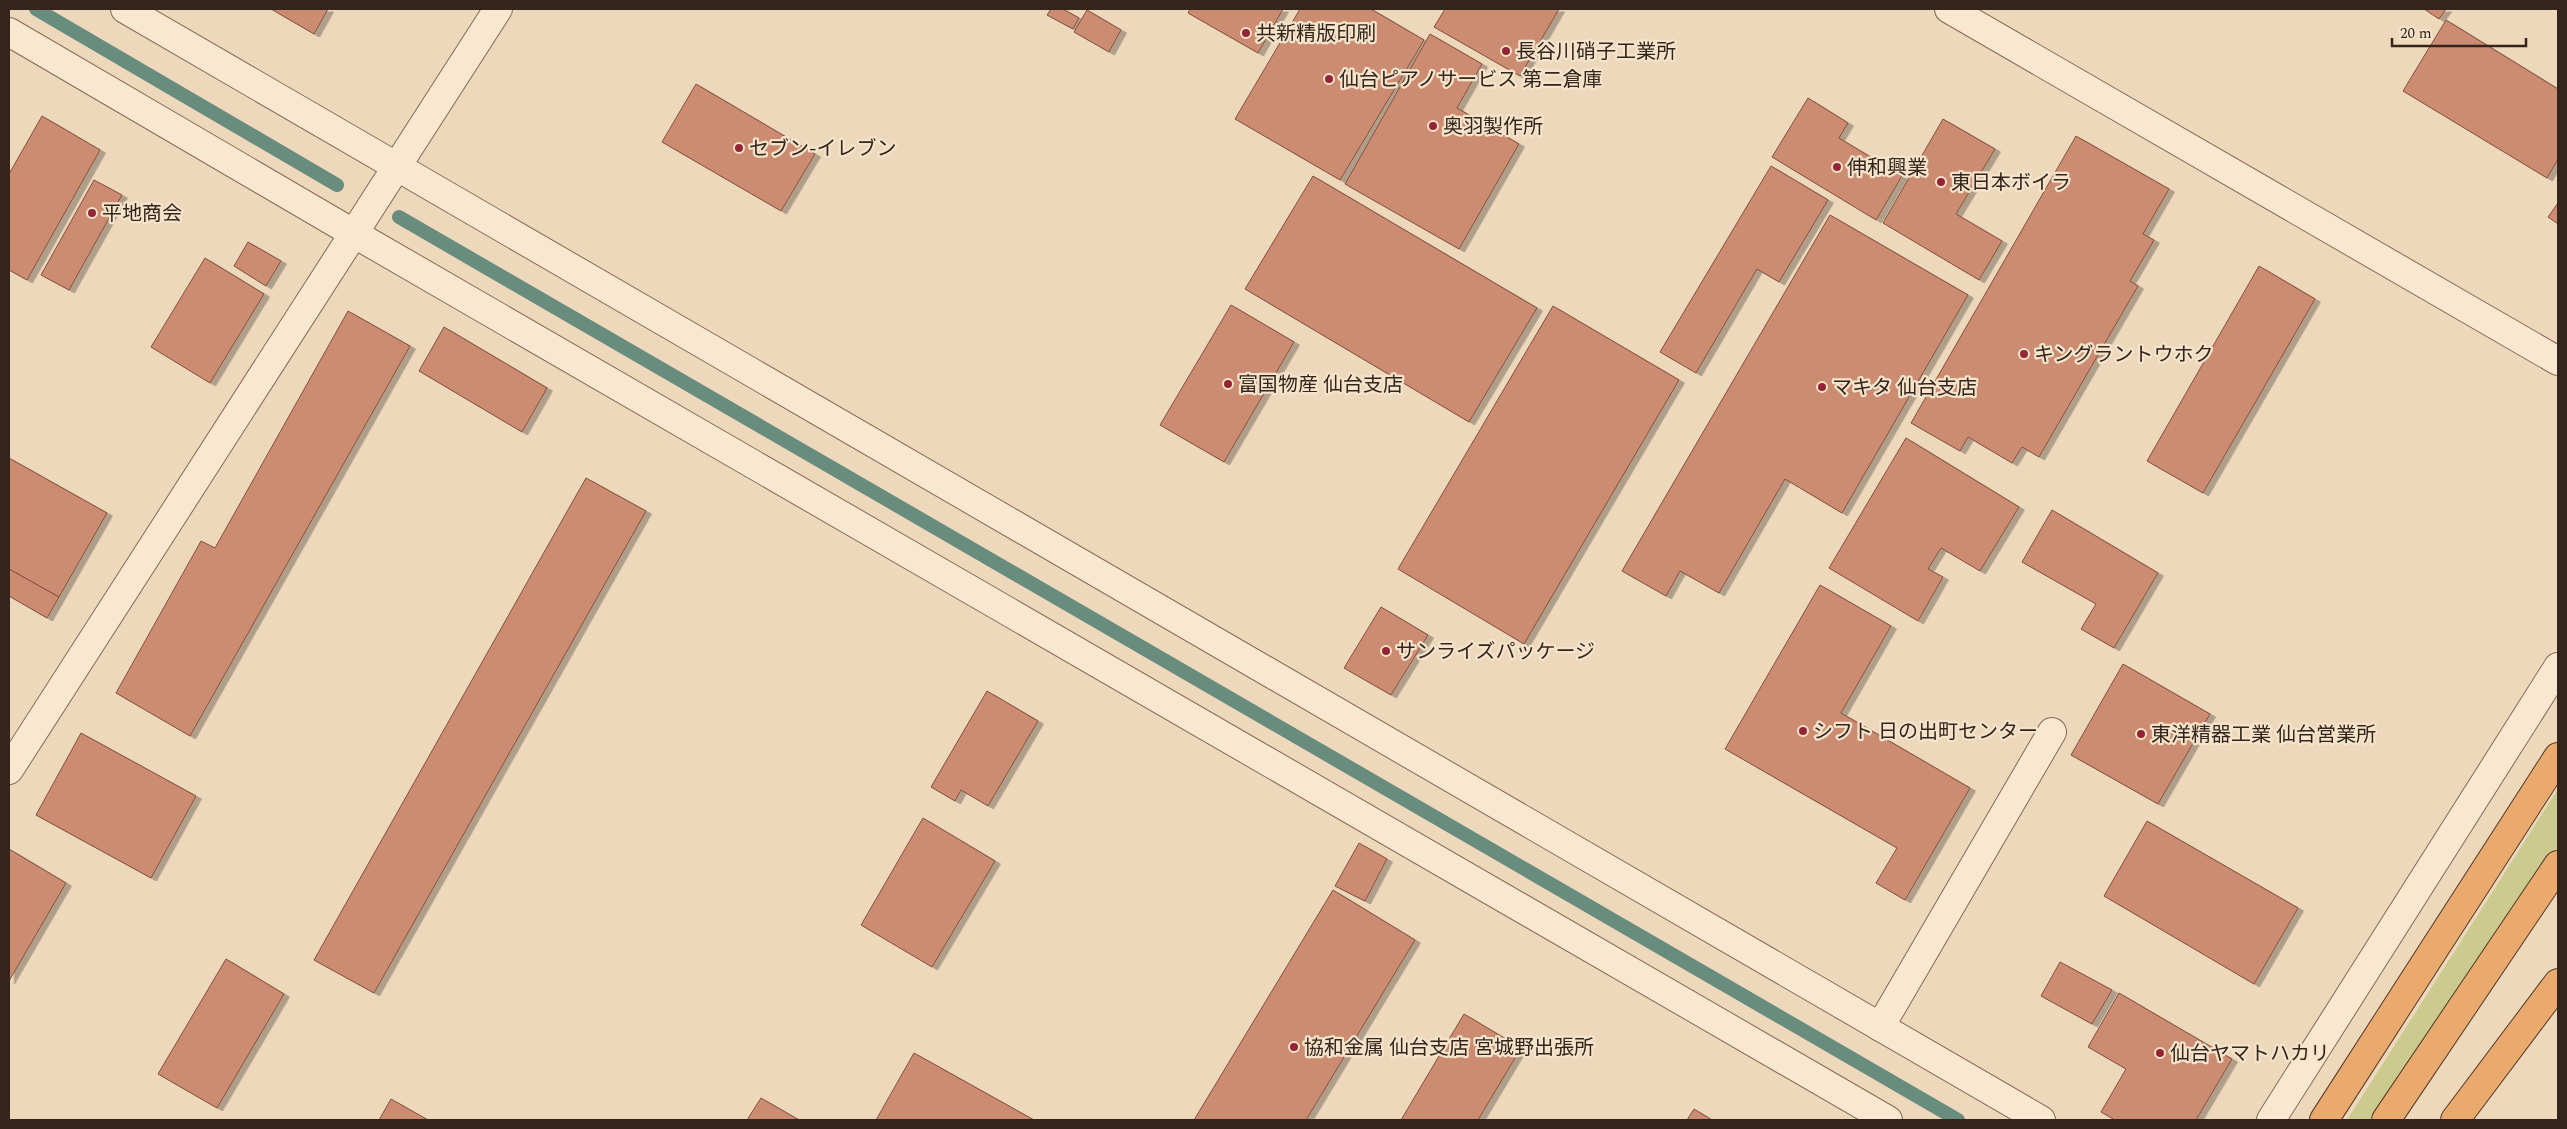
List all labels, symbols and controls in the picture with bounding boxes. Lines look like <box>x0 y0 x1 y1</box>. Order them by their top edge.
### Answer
scale bar <box>2392 15 2526 47</box>
place label: 共新精版印刷 <box>1256 19 1376 49</box>
text: 20 m <box>2400 22 2432 45</box>
marker: 共新精版印刷 <box>1240 27 1252 39</box>
place label: 長谷川硝子工業所 <box>1516 37 1676 67</box>
marker: 長谷川硝子工業所 <box>1500 45 1512 57</box>
place label: 仙台ピアノサービス 第二倉庫 <box>1339 65 1602 95</box>
marker: 仙台ピアノサービス 第二倉庫 <box>1323 73 1335 85</box>
place label: 奥羽製作所 <box>1443 112 1543 142</box>
marker: 奥羽製作所 <box>1427 120 1439 132</box>
place label: セブン-イレブン <box>749 134 897 164</box>
marker: セブン-イレブン <box>733 142 745 154</box>
place label: 伸和興業 <box>1847 153 1927 183</box>
marker: 伸和興業 <box>1831 161 1843 173</box>
place label: 東日本ボイラ <box>1951 168 2071 198</box>
marker: 東日本ボイラ <box>1935 176 1947 188</box>
place label: 平地商会 <box>102 199 182 229</box>
marker: 平地商会 <box>86 207 98 219</box>
place label: キングラントウホク <box>2034 340 2213 370</box>
marker: キングラントウホク <box>2018 348 2030 360</box>
place label: 富国物産 仙台支店 <box>1238 370 1403 400</box>
place label: マキタ 仙台支店 <box>1832 373 1977 403</box>
marker: 富国物産 仙台支店 <box>1222 378 1234 390</box>
marker: マキタ 仙台支店 <box>1816 381 1828 393</box>
place label: サンライズパッケージ <box>1396 637 1595 667</box>
marker: サンライズパッケージ <box>1380 645 1392 657</box>
place label: シフト 日の出町センター <box>1813 717 2038 747</box>
place label: 東洋精器工業 仙台営業所 <box>2151 720 2376 750</box>
marker: シフト 日の出町センター <box>1797 725 1809 737</box>
marker: 東洋精器工業 仙台営業所 <box>2135 728 2147 740</box>
place label: 協和金属 仙台支店 宮城野出張所 <box>1304 1033 1594 1063</box>
place label: 仙台ヤマトハカリ <box>2170 1039 2330 1069</box>
marker: 協和金属 仙台支店 宮城野出張所 <box>1288 1041 1300 1053</box>
marker: 仙台ヤマトハカリ <box>2154 1047 2166 1059</box>

